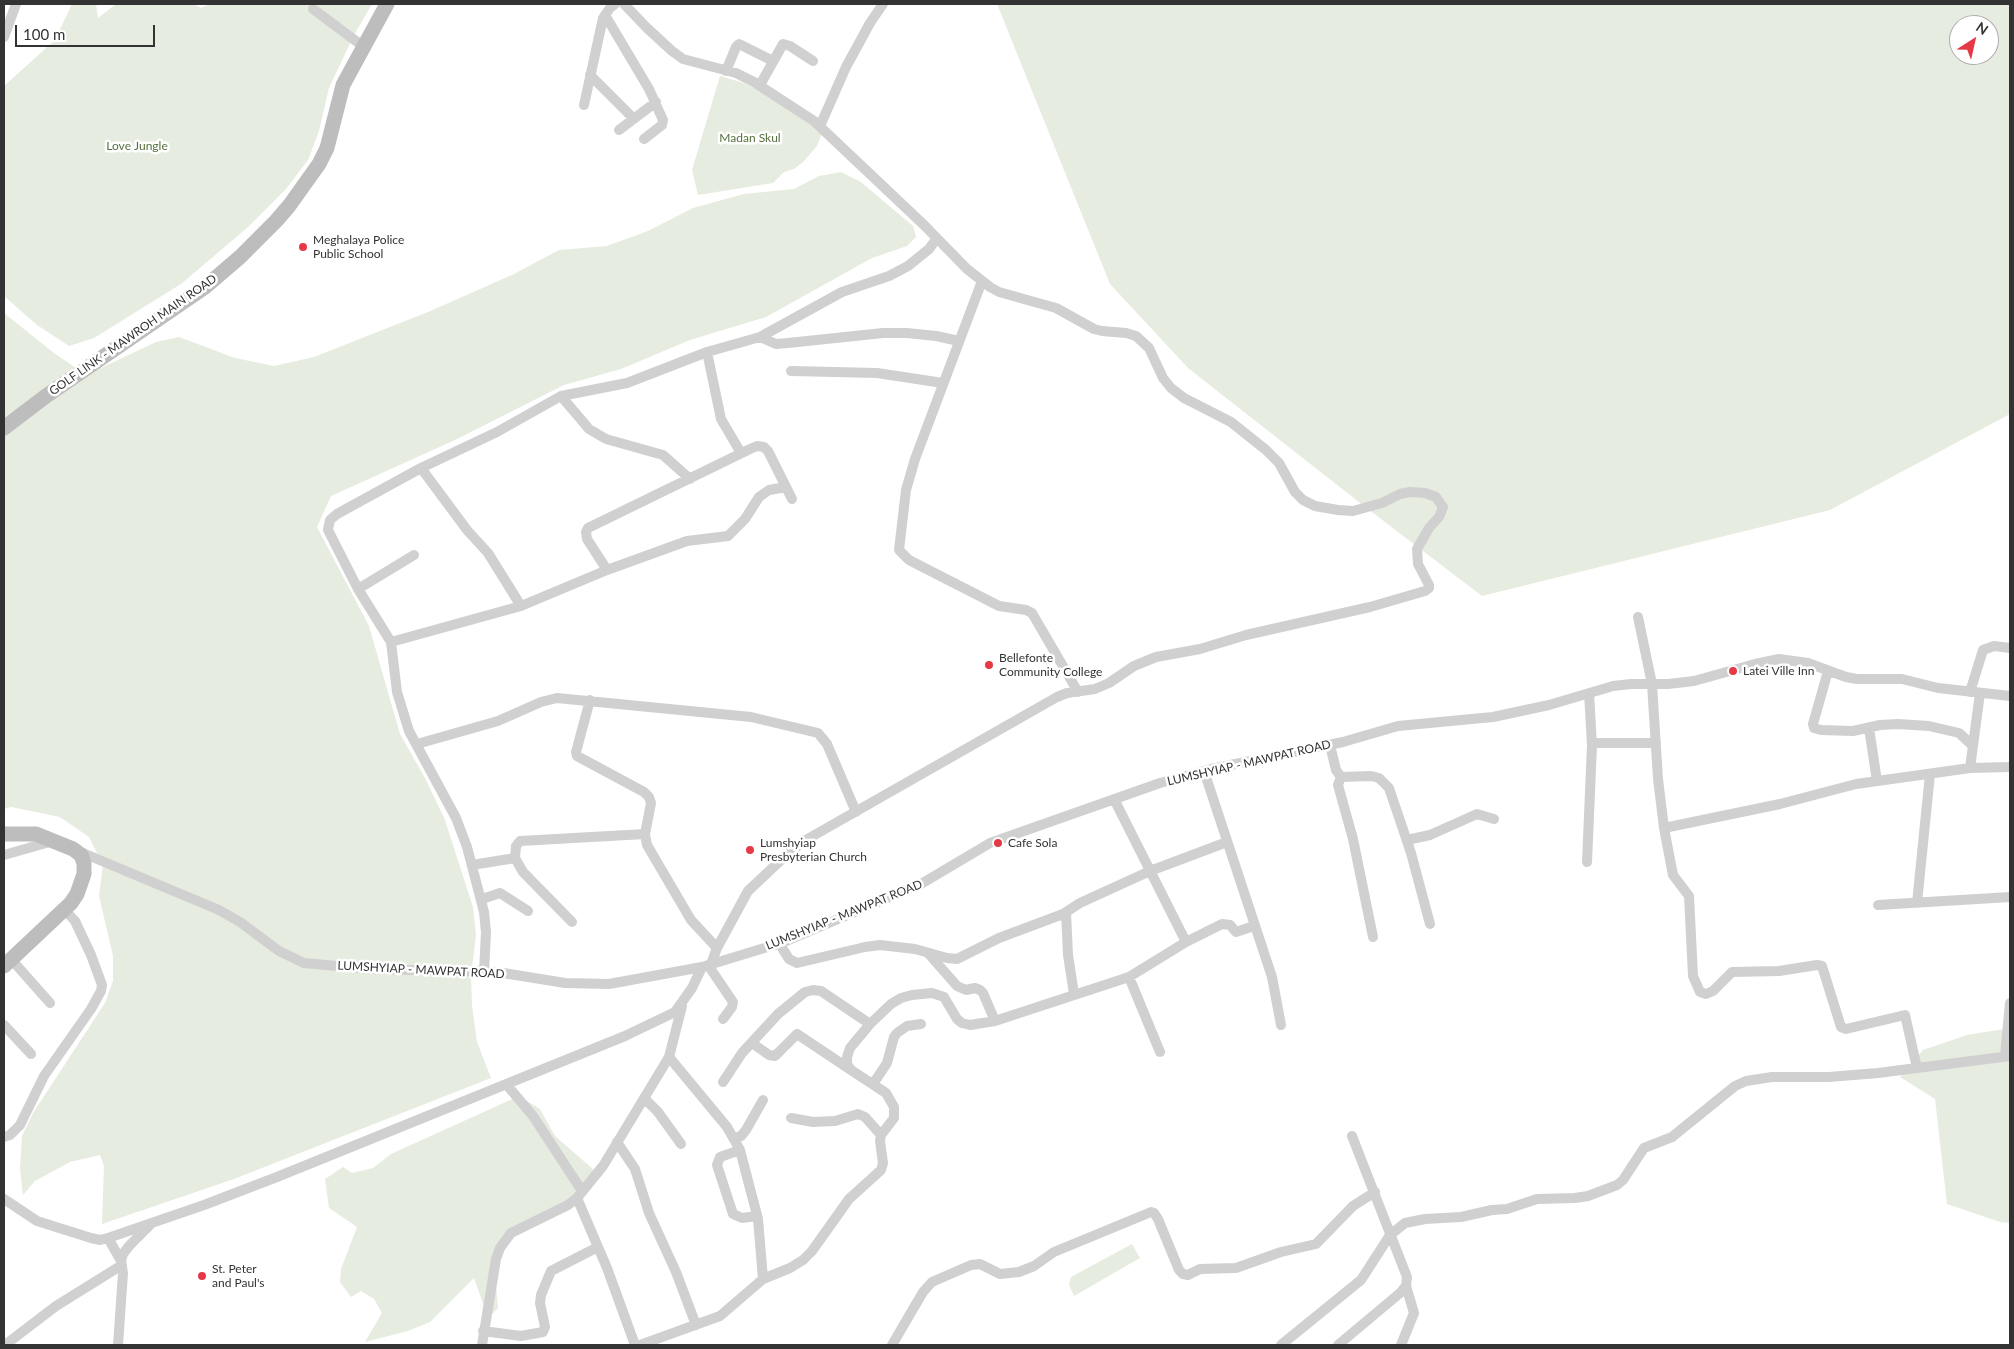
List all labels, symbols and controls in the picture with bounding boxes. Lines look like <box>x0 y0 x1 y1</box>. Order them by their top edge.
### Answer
scale bar <box>18 15 158 47</box>
north arrow <box>1949 15 1999 65</box>
text: N <box>1973 18 1992 38</box>
text: 100 m <box>23 25 65 43</box>
park label: Madan Skul <box>719 131 781 145</box>
park label: Love Jungle <box>106 139 168 153</box>
place label: Meghalaya Police Public School <box>313 233 404 261</box>
marker: Meghalaya Police Public School <box>297 241 309 253</box>
street label: GOLF LINK - MAWROH MAIN ROAD <box>47 271 219 399</box>
place label: Bellefonte Community College <box>999 651 1102 679</box>
marker: Bellefonte Community College <box>983 659 995 671</box>
place label: Latei Ville Inn <box>1743 664 1814 678</box>
marker: Latei Ville Inn <box>1727 665 1739 677</box>
street label: LUMSHYIAP - MAWPAT ROAD <box>1166 737 1332 789</box>
place label: Lumshyiap Presbyterian Church <box>760 836 867 864</box>
place label: Cafe Sola <box>1008 836 1057 850</box>
marker: Cafe Sola <box>992 837 1004 849</box>
marker: Lumshyiap Presbyterian Church <box>744 844 756 856</box>
street label: LUMSHYIAP - MAWPAT ROAD <box>764 877 924 953</box>
street label: LUMSHYIAP - MAWPAT ROAD <box>337 958 505 982</box>
place label: St. Peter and Paul's <box>212 1262 264 1290</box>
marker: St. Peter and Paul's <box>196 1270 208 1282</box>

